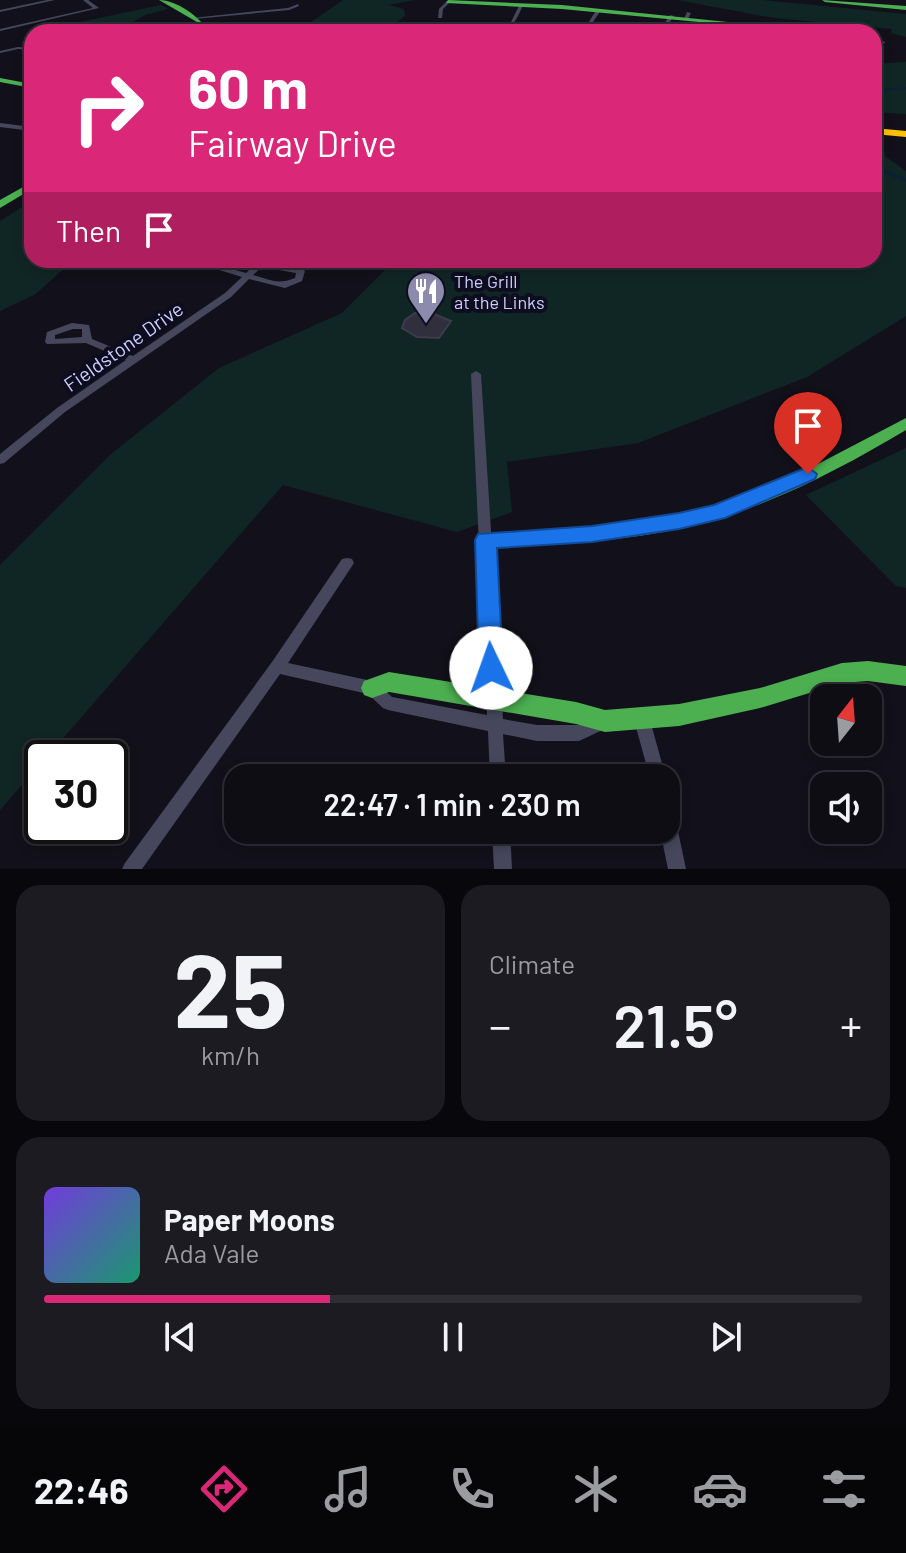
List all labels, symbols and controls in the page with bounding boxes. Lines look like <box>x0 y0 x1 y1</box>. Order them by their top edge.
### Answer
text: 60 m <box>188 53 308 120</box>
icon: right <box>56 56 160 160</box>
text: Fairway Drive <box>188 121 397 164</box>
icon: arrive <box>137 208 181 252</box>
text: Then <box>56 212 121 248</box>
restaurant icon: The Grill at the Links <box>405 270 447 325</box>
place label: The Grill at the Links <box>454 270 545 313</box>
street label: Fieldstone Drive <box>59 296 187 396</box>
pin <box>774 392 842 474</box>
icon: arrive <box>786 404 830 448</box>
position arrow <box>449 626 533 710</box>
north arrow <box>810 684 882 756</box>
map controls <box>810 684 882 844</box>
speed limit sign: 30 <box>24 740 128 844</box>
button: sound <box>810 772 882 844</box>
text: 22:47 · 1 min · 230 m <box>323 786 581 822</box>
text: 25 <box>173 924 288 1049</box>
text: Climate <box>489 948 575 979</box>
text: 21.5° <box>613 988 738 1060</box>
text: − <box>489 998 511 1051</box>
text: + <box>840 998 862 1051</box>
text: km/h <box>201 1039 260 1070</box>
text: Paper Moons <box>164 1201 335 1237</box>
text: Ada Vale <box>164 1237 259 1268</box>
icon: previous <box>158 1315 202 1359</box>
icon: pause <box>431 1315 475 1359</box>
icon: next <box>704 1315 748 1359</box>
icon: directions <box>196 1461 252 1517</box>
icon: music <box>320 1461 376 1517</box>
icon: phone <box>444 1461 500 1517</box>
icon: climate <box>568 1461 624 1517</box>
icon: car <box>692 1461 748 1517</box>
icon: filters <box>816 1461 872 1517</box>
text: 22:46 <box>34 1468 129 1511</box>

